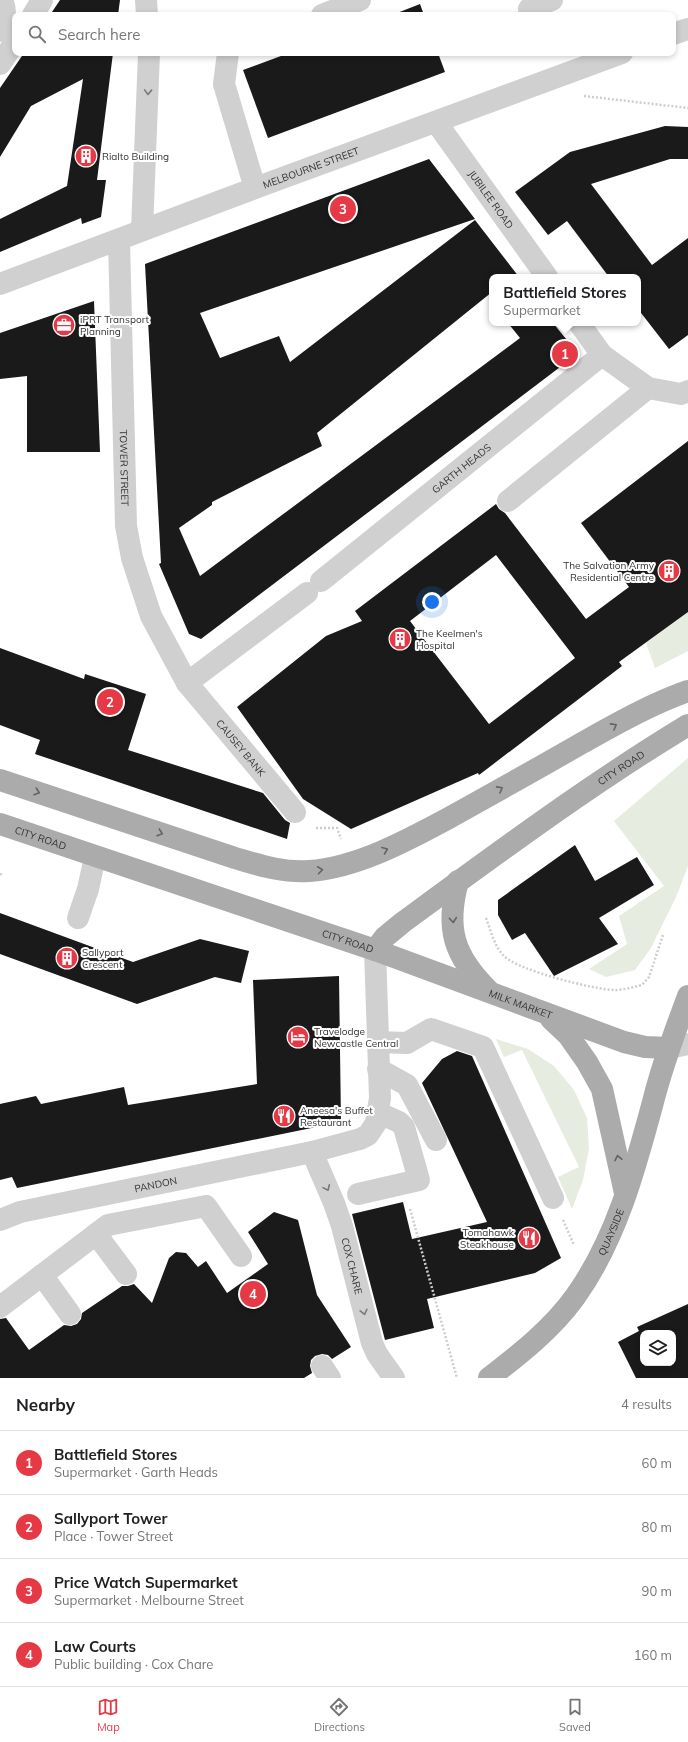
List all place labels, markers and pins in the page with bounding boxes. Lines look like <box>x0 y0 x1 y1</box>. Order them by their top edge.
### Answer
building icon: Rialto Building <box>73 143 99 169</box>
place label: Rialto Building <box>102 150 169 163</box>
pin: 3 <box>330 194 356 224</box>
office icon: iPRT Transport Planning <box>51 312 77 338</box>
place label: iPRT Transport Planning <box>80 313 150 338</box>
pin: 1 <box>552 339 578 369</box>
building icon: The Salvation Army Residential Centre <box>656 558 682 584</box>
place label: The Salvation Army Residential Centre <box>563 559 655 584</box>
building icon: The Keelmen's Hospital <box>387 626 413 652</box>
place label: The Keelmen's Hospital <box>416 627 483 652</box>
pin: 2 <box>97 687 123 717</box>
building icon: Sallyport Crescent <box>54 945 80 971</box>
place label: Sallyport Crescent <box>82 946 124 971</box>
hotel icon: Travelodge Newcastle Central <box>285 1024 311 1050</box>
place label: Travelodge Newcastle Central <box>314 1025 398 1050</box>
restaurant icon: Aneesa's Buffet Restaurant <box>271 1103 297 1129</box>
place label: Aneesa's Buffet Restaurant <box>300 1104 373 1129</box>
restaurant icon: Tomahawk Steakhouse <box>516 1225 542 1251</box>
place label: Tomahawk Steakhouse <box>460 1226 515 1251</box>
pin: 4 <box>240 1279 266 1309</box>

